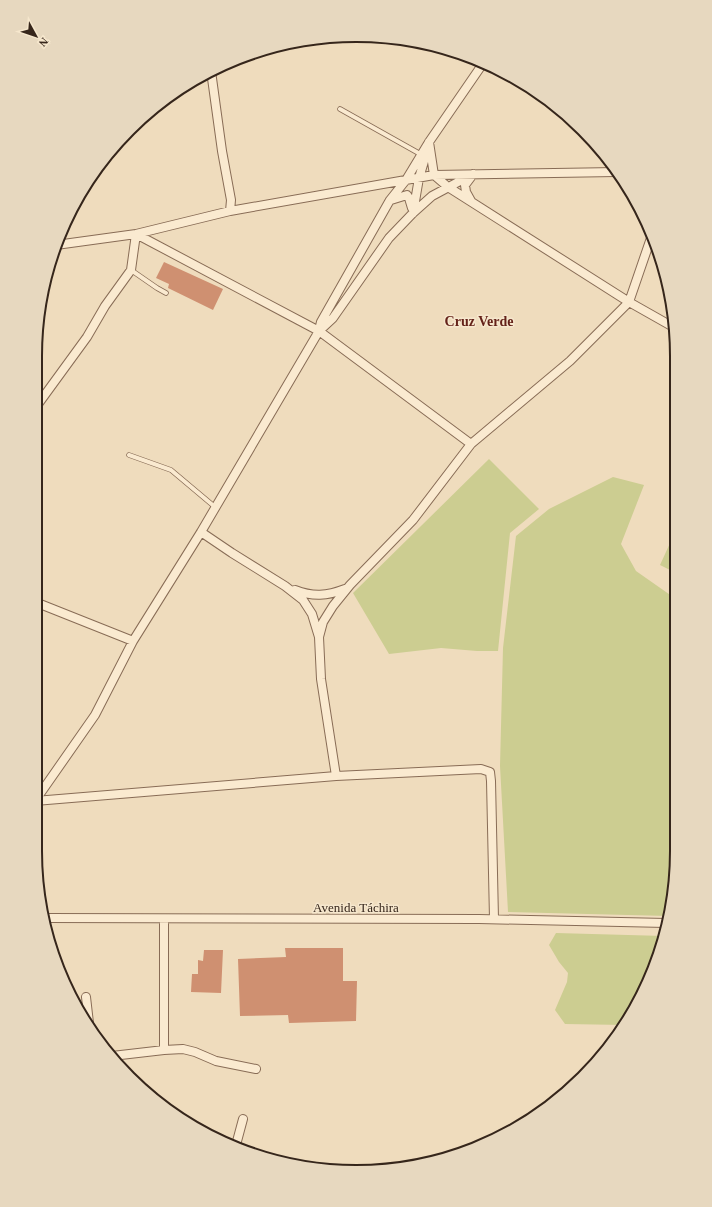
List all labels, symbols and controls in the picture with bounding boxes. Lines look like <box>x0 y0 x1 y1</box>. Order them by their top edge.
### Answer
north arrow <box>16 16 56 56</box>
text: N <box>36 36 51 49</box>
district label: Cruz Verde <box>445 314 513 329</box>
street label: Avenida Táchira <box>313 900 399 915</box>

